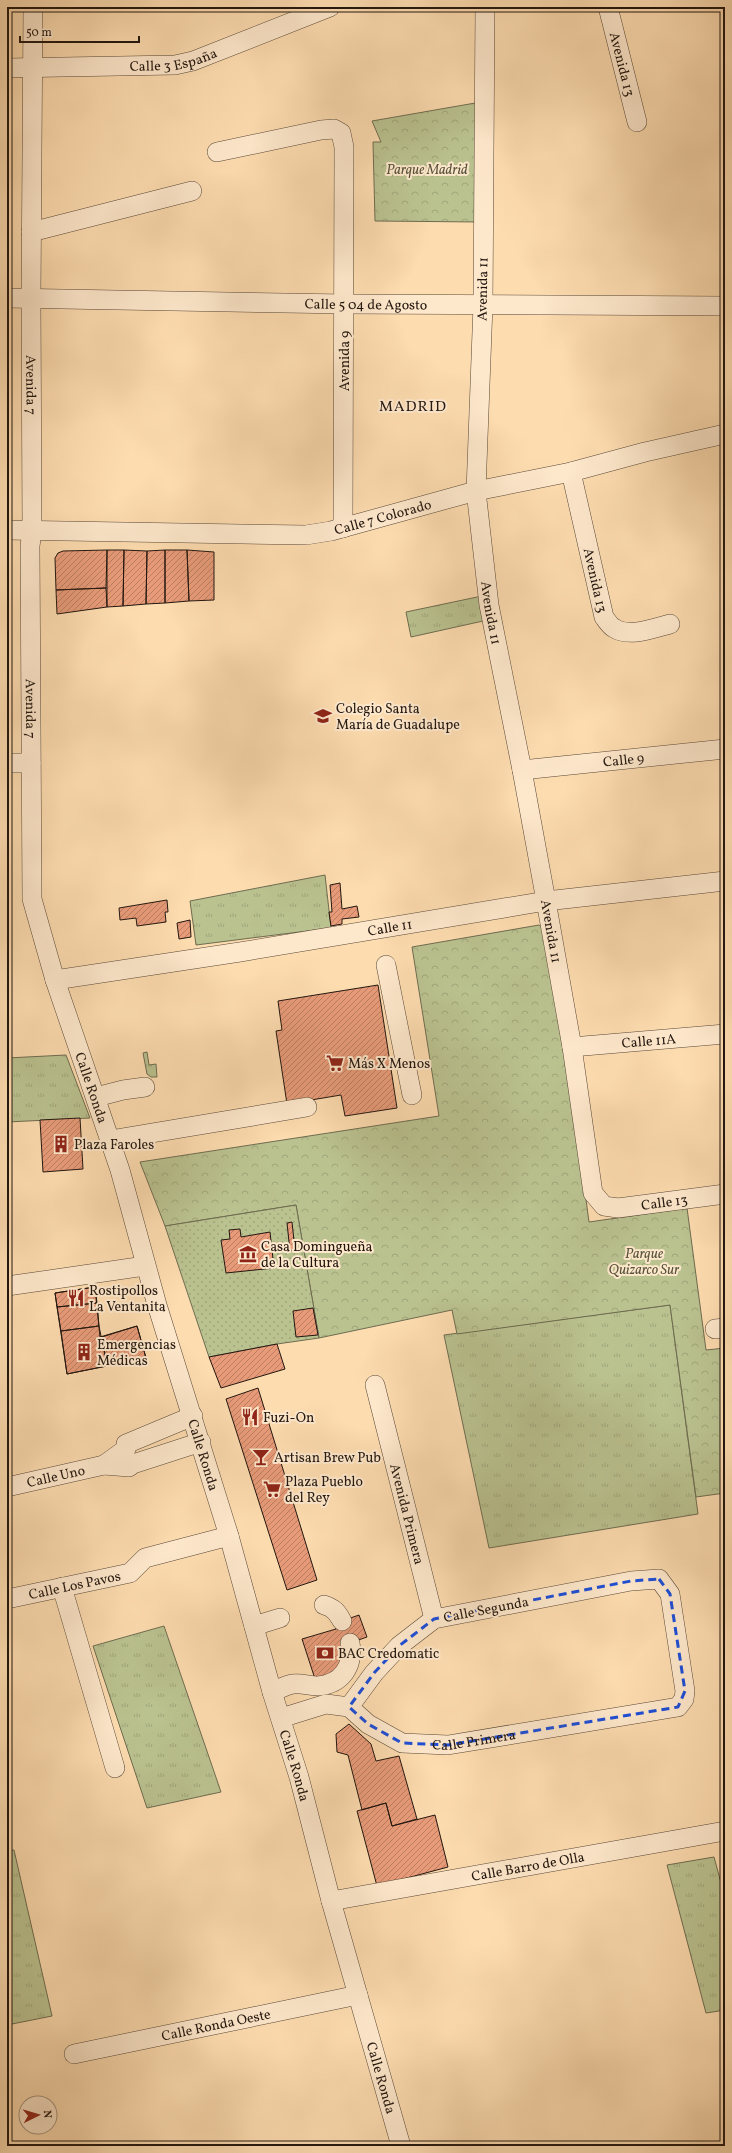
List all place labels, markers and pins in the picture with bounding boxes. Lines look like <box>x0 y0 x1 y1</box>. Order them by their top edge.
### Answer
place label: Colegio Santa María de Guadalupe <box>336 700 460 735</box>
school or university icon: Colegio Santa María de Guadalupe <box>313 706 333 726</box>
supermarket icon: Más X Menos <box>325 1053 345 1073</box>
place label: Más X Menos <box>348 1055 430 1074</box>
building icon: Plaza Faroles <box>51 1134 71 1154</box>
place label: Plaza Faroles <box>74 1136 154 1155</box>
place label: Casa Domingueña de la Cultura <box>261 1238 373 1273</box>
museum icon: Casa Domingueña de la Cultura <box>238 1244 258 1264</box>
place label: Rostipollos La Ventanita <box>89 1282 166 1317</box>
restaurant icon: Rostipollos La Ventanita <box>66 1288 86 1308</box>
place label: Emergencias Médicas <box>97 1336 176 1371</box>
building icon: Emergencias Médicas <box>74 1342 94 1362</box>
restaurant icon: Fuzi-On <box>240 1407 260 1427</box>
place label: Fuzi-On <box>263 1409 314 1428</box>
bar icon: Artisan Brew Pub <box>251 1447 271 1467</box>
place label: Artisan Brew Pub <box>274 1449 381 1468</box>
place label: Plaza Pueblo del Rey <box>285 1473 363 1508</box>
supermarket icon: Plaza Pueblo del Rey <box>262 1479 282 1499</box>
bank icon: BAC Credomatic <box>315 1643 335 1663</box>
place label: BAC Credomatic <box>338 1645 439 1664</box>

